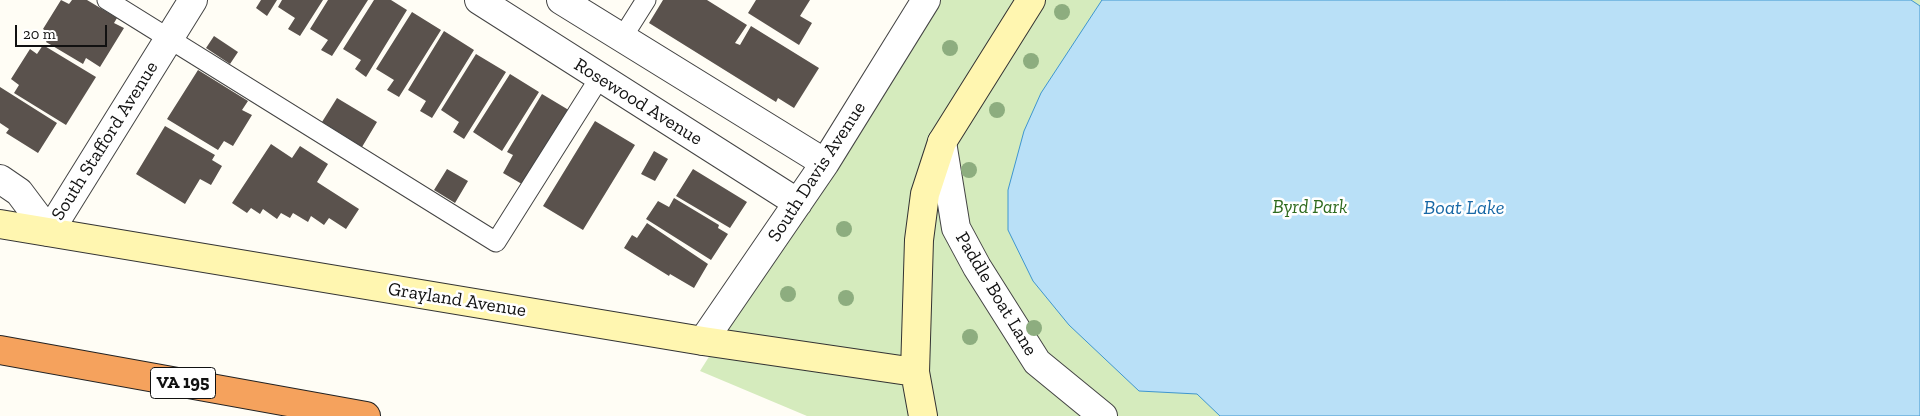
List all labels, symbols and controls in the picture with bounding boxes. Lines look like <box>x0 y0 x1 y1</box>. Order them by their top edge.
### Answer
scale bar <box>18 15 110 47</box>
text: 20 m <box>23 25 56 43</box>
street label: Rosewood Avenue <box>570 53 706 151</box>
street label: South Stafford Avenue <box>47 57 163 225</box>
street label: South Davis Avenue <box>763 98 871 246</box>
water label: Boat Lake <box>1424 196 1504 220</box>
park label: Byrd Park <box>1272 197 1348 219</box>
street label: Paddle Boat Lane <box>950 228 1042 360</box>
street label: Grayland Avenue <box>386 278 528 322</box>
road number: VA 195 <box>150 368 216 398</box>

